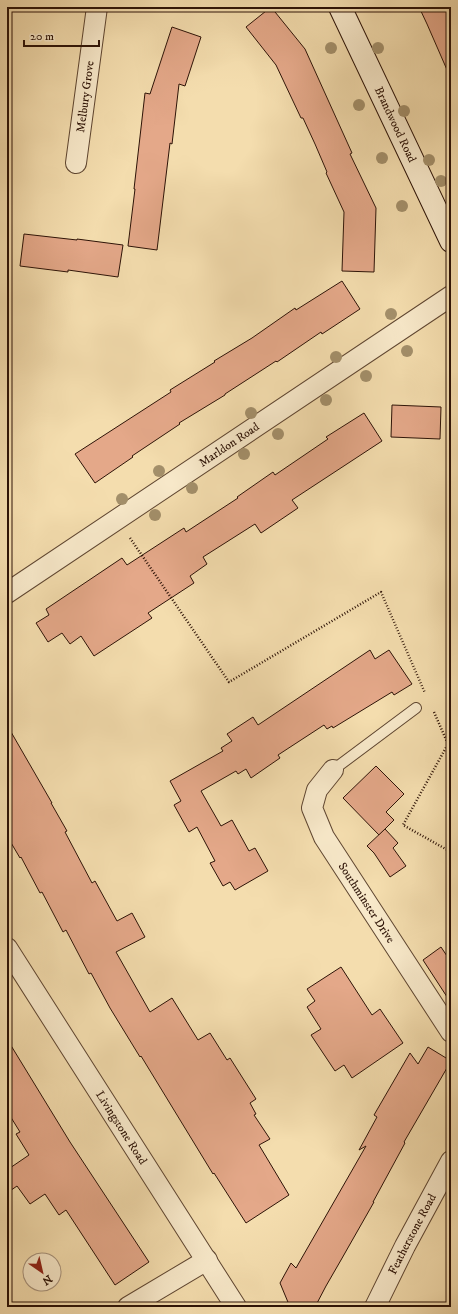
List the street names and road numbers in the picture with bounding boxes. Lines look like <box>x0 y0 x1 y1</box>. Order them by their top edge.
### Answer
street label: Melbury Grove <box>73 60 97 134</box>
street label: Brandwood Road <box>371 84 420 165</box>
street label: Marldon Road <box>196 419 262 470</box>
street label: Southminster Drive <box>335 860 398 946</box>
street label: Livingstone Road <box>92 1088 151 1167</box>
street label: Featherstone Road <box>385 1191 439 1277</box>

